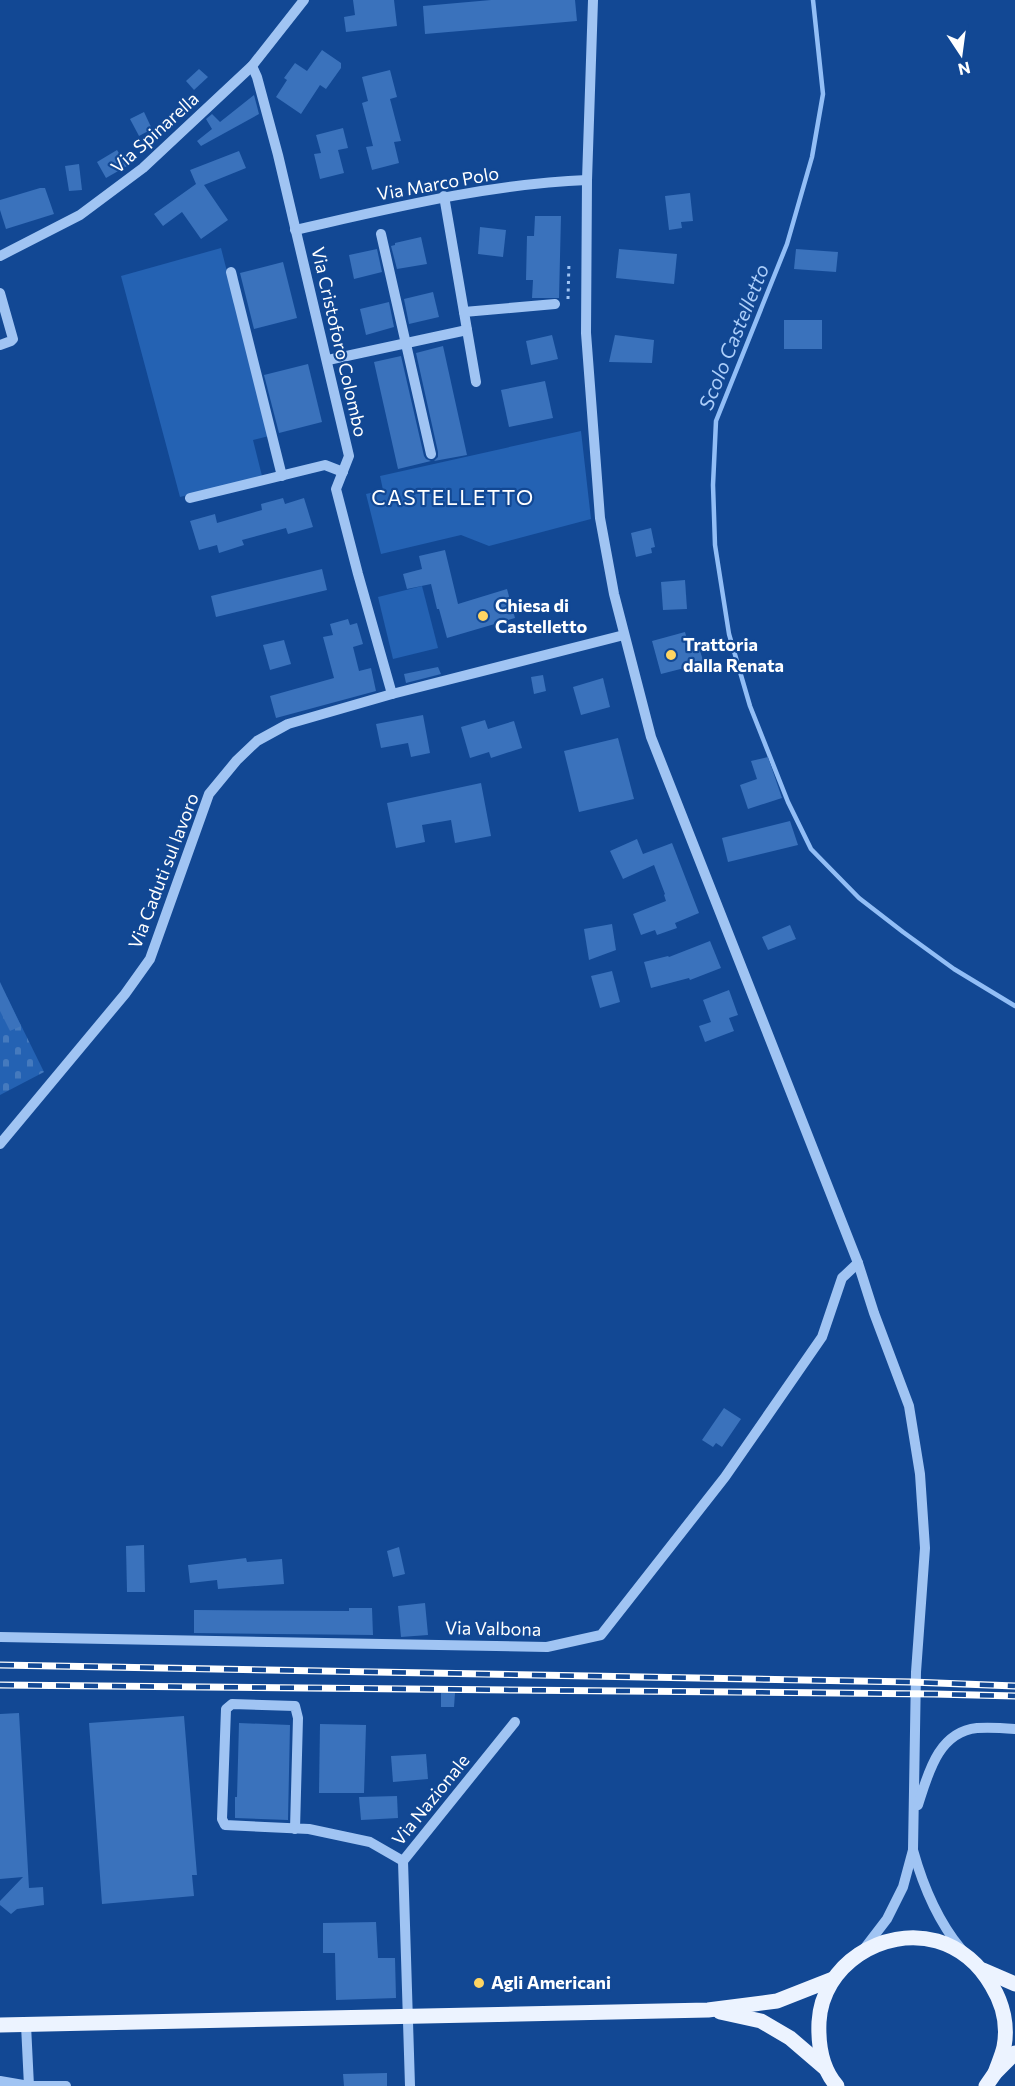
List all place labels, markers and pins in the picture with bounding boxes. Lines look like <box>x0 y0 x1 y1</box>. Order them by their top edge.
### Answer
place label: Chiesa di Castelletto <box>495 594 587 637</box>
marker: Chiesa di Castelletto <box>476 609 490 623</box>
place label: Trattoria dalla Renata <box>683 633 784 676</box>
marker: Trattoria dalla Renata <box>664 648 678 662</box>
place label: Agli Americani <box>491 1971 611 1993</box>
marker: Agli Americani <box>472 1976 486 1990</box>

